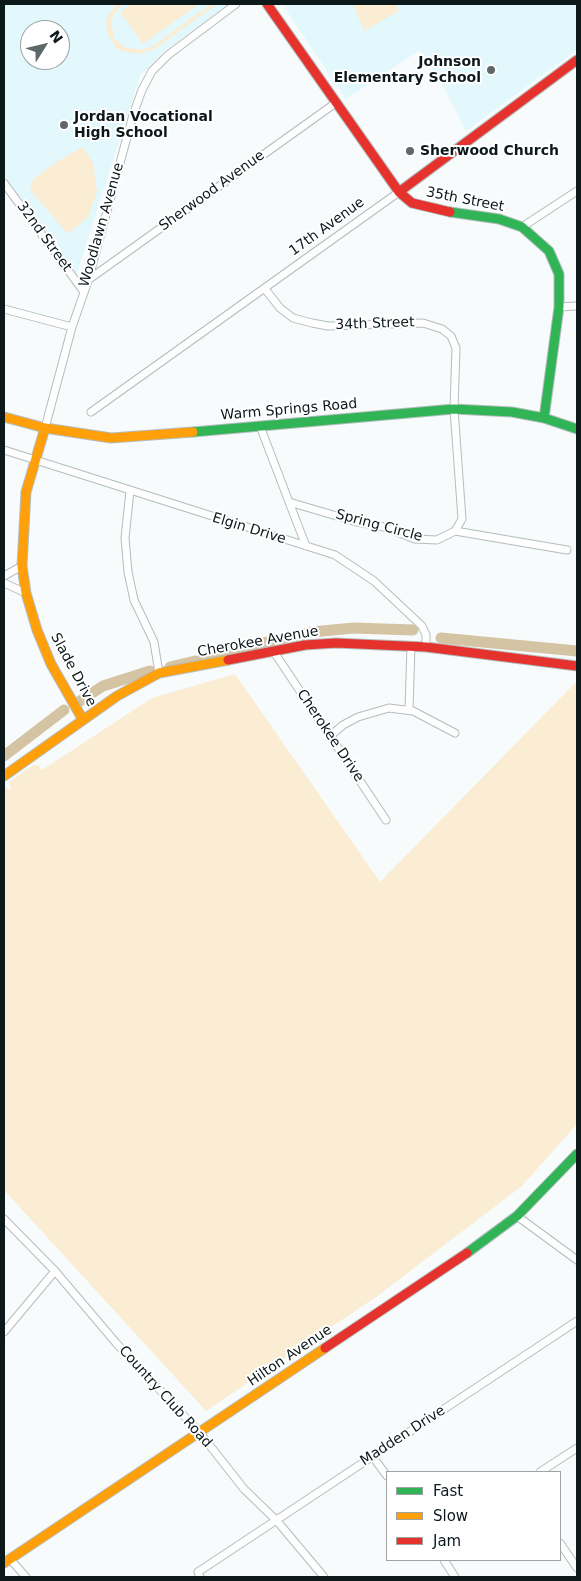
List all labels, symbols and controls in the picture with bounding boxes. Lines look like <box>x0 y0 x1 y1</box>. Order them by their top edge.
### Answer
north arrow <box>20 20 70 70</box>
text: N <box>46 27 66 46</box>
place label: Johnson Elementary School <box>334 54 481 86</box>
marker: Johnson Elementary School <box>485 64 497 76</box>
place label: Jordan Vocational High School <box>74 109 213 142</box>
marker: Jordan Vocational High School <box>58 119 70 131</box>
place label: Sherwood Church <box>420 143 559 159</box>
marker: Sherwood Church <box>404 145 416 157</box>
street label: Sherwood Avenue <box>156 147 268 235</box>
street label: Woodlawn Avenue <box>76 161 128 289</box>
street label: 35th Street <box>425 184 505 216</box>
street label: 17th Avenue <box>286 194 368 260</box>
street label: 32nd Street <box>13 199 75 275</box>
street label: 34th Street <box>335 314 415 334</box>
street label: Warm Springs Road <box>220 396 358 424</box>
street label: Spring Circle <box>334 506 424 546</box>
street label: Elgin Drive <box>210 510 288 548</box>
street label: Cherokee Avenue <box>196 623 320 661</box>
street label: Slade Drive <box>47 630 99 710</box>
street label: Cherokee Drive <box>293 687 367 785</box>
street label: Hilton Avenue <box>245 1322 335 1390</box>
street label: Country Club Road <box>115 1343 215 1451</box>
street label: Madden Drive <box>357 1402 449 1470</box>
legend <box>386 1471 561 1561</box>
text: Fast <box>433 1482 463 1500</box>
text: Slow <box>433 1507 468 1525</box>
text: Jam <box>433 1532 461 1550</box>

